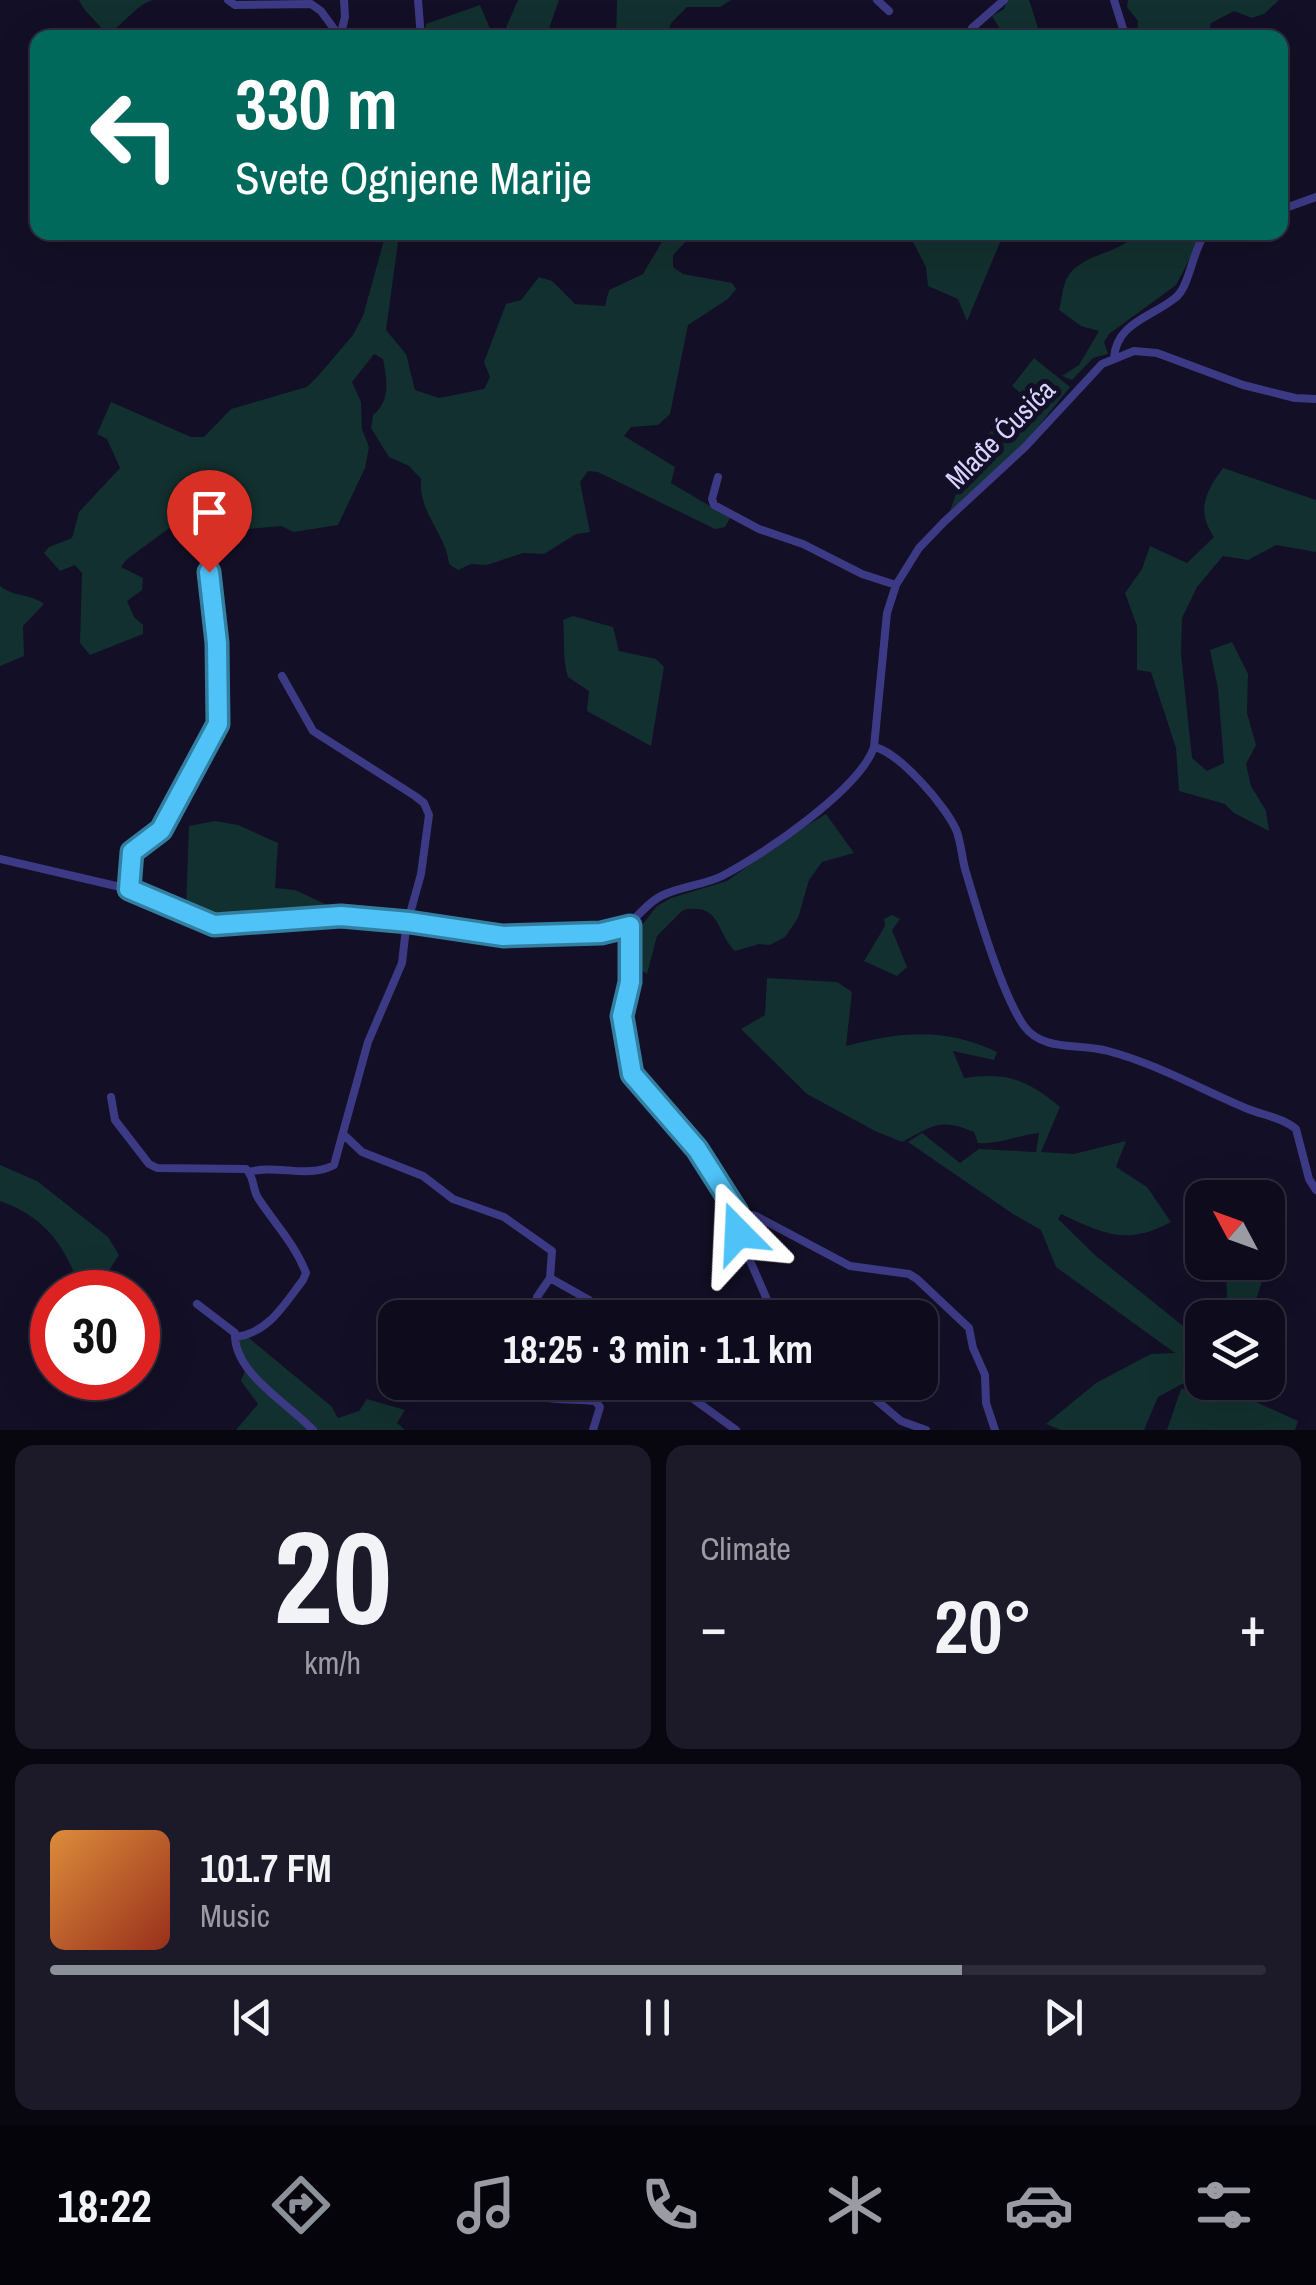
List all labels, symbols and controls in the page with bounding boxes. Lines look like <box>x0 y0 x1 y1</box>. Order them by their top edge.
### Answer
text: 330 m <box>235 57 398 151</box>
icon: left <box>70 70 200 200</box>
text: Svete Ognjene Marije <box>235 147 592 208</box>
street label: Mlađe Ćusića <box>937 371 1063 497</box>
pin <box>167 470 252 573</box>
icon: arrive <box>182 485 237 540</box>
north arrow <box>1185 1180 1285 1280</box>
map controls <box>1185 1180 1285 1400</box>
position arrow <box>686 1181 790 1285</box>
speed limit sign: 30 <box>30 1270 160 1400</box>
button: layers <box>1185 1300 1285 1400</box>
text: 18:25 · 3 min · 1.1 km <box>503 1324 813 1375</box>
text: 20 <box>273 1488 392 1664</box>
text: Climate <box>701 1527 791 1570</box>
text: 20° <box>934 1575 1032 1676</box>
text: − <box>701 1589 727 1663</box>
text: + <box>1240 1589 1266 1663</box>
text: km/h <box>304 1641 361 1684</box>
text: 101.7 FM <box>200 1843 332 1894</box>
text: Music <box>200 1894 270 1937</box>
icon: previous <box>225 1990 280 2045</box>
icon: pause <box>630 1990 685 2045</box>
icon: next <box>1036 1990 1091 2045</box>
icon: directions <box>266 2170 336 2240</box>
icon: music <box>451 2170 521 2240</box>
icon: phone <box>635 2170 705 2240</box>
icon: climate <box>820 2170 890 2240</box>
icon: car <box>1004 2170 1074 2240</box>
icon: filters <box>1189 2170 1259 2240</box>
text: 18:22 <box>57 2175 152 2236</box>

